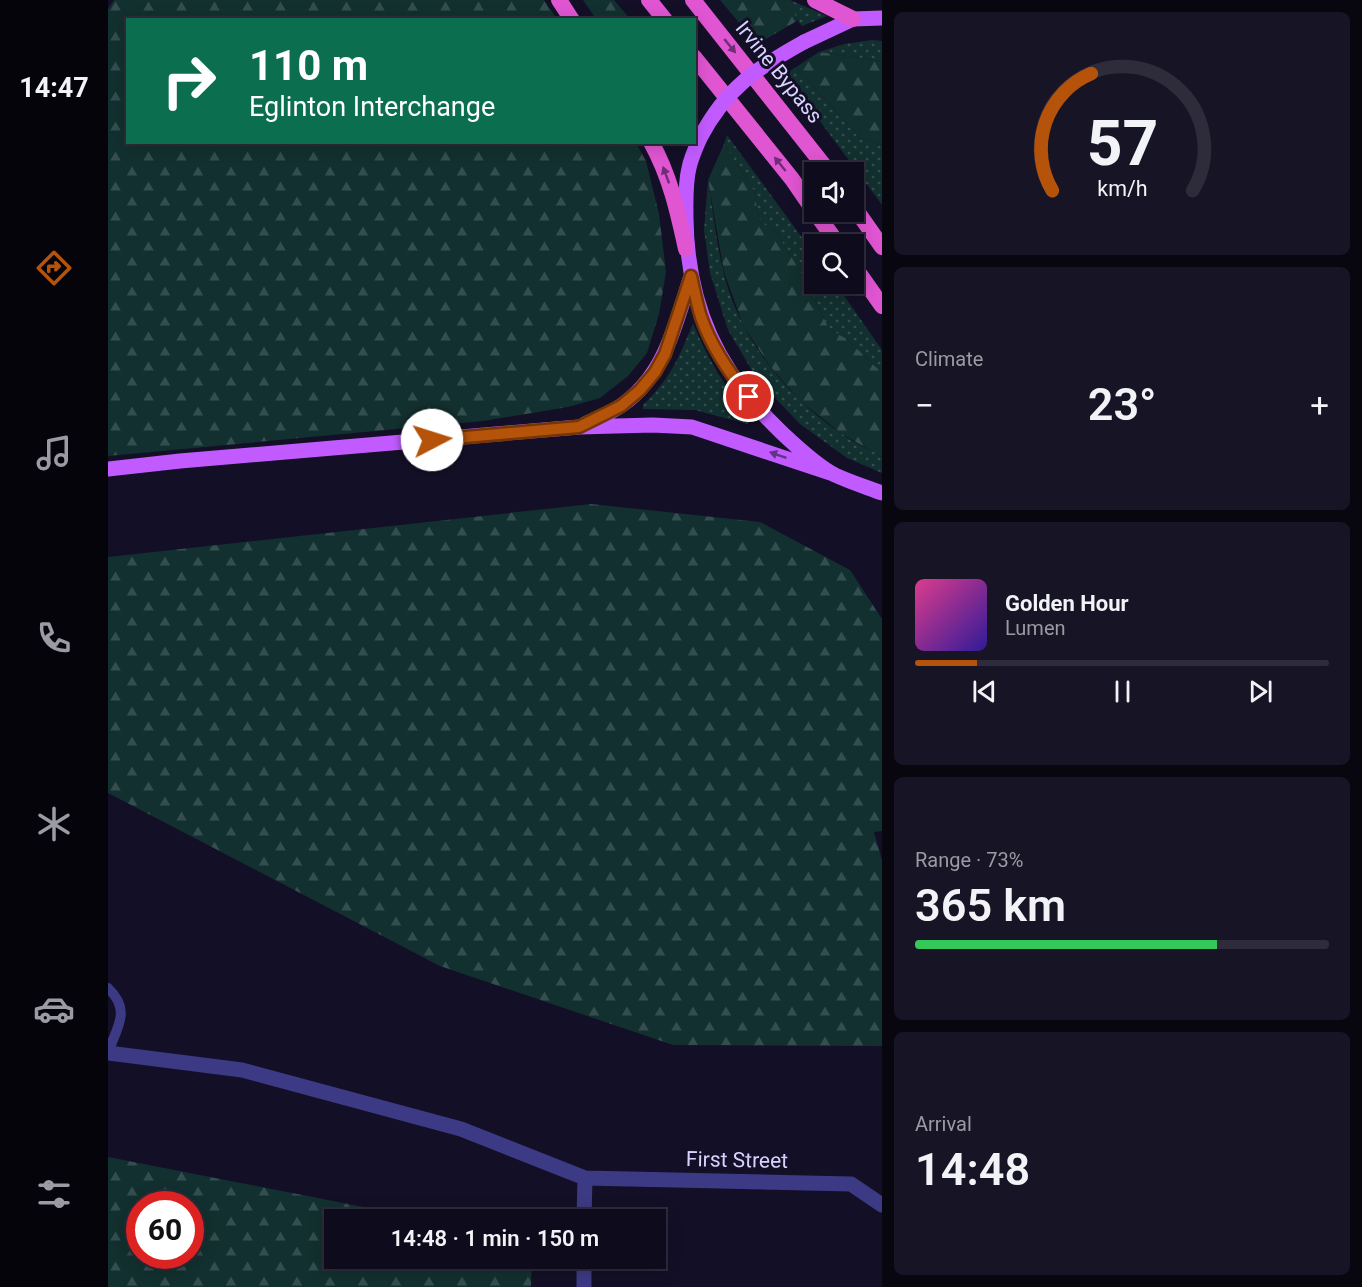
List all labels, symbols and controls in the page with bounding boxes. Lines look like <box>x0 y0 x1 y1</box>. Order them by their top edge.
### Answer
street label: Irvine Bypass <box>731 16 827 128</box>
one-way arrow <box>723 38 736 54</box>
text: 110 m <box>249 41 368 90</box>
icon: right <box>150 42 228 120</box>
text: 14:47 <box>19 72 89 104</box>
text: Eglinton Interchange <box>249 91 495 123</box>
text: 57 <box>1086 107 1158 180</box>
one-way arrow <box>773 156 786 172</box>
map controls <box>804 162 864 294</box>
button: sound <box>804 162 864 222</box>
one-way arrow <box>660 165 670 183</box>
text: km/h <box>1097 176 1147 201</box>
button: search <box>804 234 864 294</box>
icon: directions <box>33 247 75 289</box>
text: Climate <box>915 347 983 371</box>
pin <box>723 371 774 422</box>
text: 23° <box>1088 378 1156 431</box>
icon: arrive <box>732 380 765 413</box>
text: − <box>915 386 934 425</box>
text: + <box>1310 386 1329 425</box>
position arrow <box>400 408 464 472</box>
icon: music <box>33 432 75 474</box>
one-way arrow <box>769 450 787 459</box>
text: Golden Hour <box>1005 591 1129 616</box>
text: Lumen <box>1005 616 1066 640</box>
icon: phone <box>33 617 75 659</box>
icon: previous <box>968 675 1001 708</box>
icon: pause <box>1106 675 1139 708</box>
icon: next <box>1244 675 1277 708</box>
icon: climate <box>33 803 75 845</box>
text: Range · 73% <box>915 848 1023 872</box>
text: 365 km <box>915 879 1066 932</box>
icon: car <box>33 988 75 1030</box>
text: Arrival <box>915 1112 972 1136</box>
text: 14:48 <box>915 1143 1030 1196</box>
street label: First Street <box>686 1147 788 1173</box>
icon: filters <box>33 1173 75 1215</box>
speed limit sign: 60 <box>126 1191 204 1269</box>
text: 14:48 · 1 min · 150 m <box>391 1226 599 1251</box>

